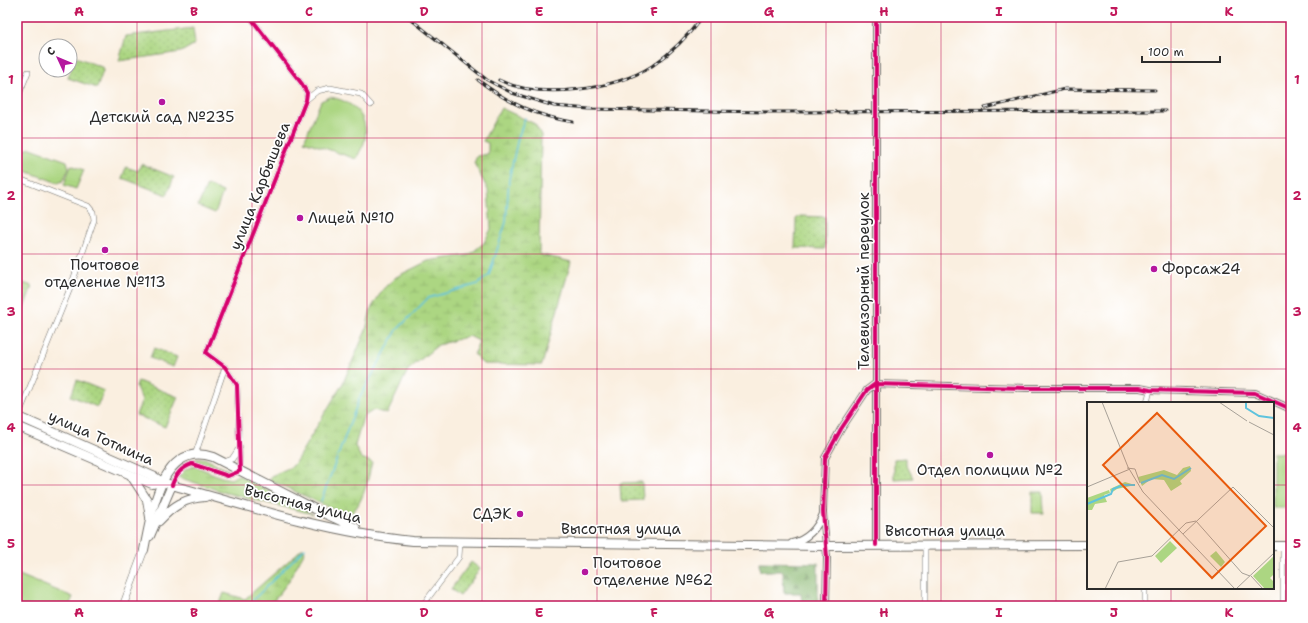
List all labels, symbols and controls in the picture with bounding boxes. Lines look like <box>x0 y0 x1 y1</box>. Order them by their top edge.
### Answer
text: A <box>74 3 84 20</box>
text: B <box>190 3 198 20</box>
text: C <box>305 3 313 20</box>
text: D <box>419 3 429 20</box>
text: E <box>535 3 544 20</box>
text: F <box>650 3 658 20</box>
text: G <box>764 3 775 20</box>
text: H <box>879 3 889 20</box>
text: I <box>995 3 1003 20</box>
text: J <box>1110 3 1118 20</box>
text: K <box>1225 3 1234 20</box>
north arrow <box>38 38 78 78</box>
scale bar <box>1142 38 1220 64</box>
text: С <box>43 44 59 59</box>
text: 100 m <box>1148 44 1184 60</box>
text: 1 <box>8 71 14 88</box>
text: 1 <box>1294 71 1300 88</box>
marker: Детский сад №235 <box>157 97 167 107</box>
place label: Детский сад №235 <box>90 107 234 127</box>
street label: улица Карбышева <box>225 118 295 253</box>
text: 2 <box>6 187 16 204</box>
text: 2 <box>1292 187 1302 204</box>
street label: Телевизорный переулок <box>854 192 874 370</box>
place label: Лицей №10 <box>308 208 395 228</box>
marker: Лицей №10 <box>295 213 305 223</box>
marker: Почтовое отделение №113 <box>100 245 110 255</box>
place label: Почтовое отделение №113 <box>44 255 166 292</box>
place label: Форсаж24 <box>1162 259 1240 279</box>
marker: Форсаж24 <box>1149 264 1159 274</box>
text: 3 <box>6 303 16 320</box>
text: 3 <box>1292 303 1302 320</box>
inset map <box>1087 402 1274 589</box>
street label: улица Тотмина <box>45 406 157 470</box>
text: 4 <box>6 419 16 436</box>
text: 4 <box>1292 419 1302 436</box>
marker: Отдел полиции №2 <box>985 450 995 460</box>
place label: Отдел полиции №2 <box>917 460 1063 480</box>
street label: Высотная улица <box>242 480 364 528</box>
place label: СДЭК <box>472 504 512 524</box>
marker: СДЭК <box>515 509 525 519</box>
street label: Высотная улица <box>561 519 682 539</box>
street label: Высотная улица <box>885 521 1006 541</box>
text: 5 <box>7 535 15 552</box>
text: 5 <box>1293 535 1301 552</box>
place label: Почтовое отделение №62 <box>593 553 713 590</box>
marker: Почтовое отделение №62 <box>580 567 590 577</box>
text: A <box>74 604 84 621</box>
text: B <box>190 604 198 621</box>
text: C <box>305 604 313 621</box>
text: D <box>419 604 429 621</box>
text: E <box>535 604 544 621</box>
text: F <box>650 604 658 621</box>
text: G <box>764 604 775 621</box>
text: H <box>879 604 889 621</box>
text: I <box>995 604 1003 621</box>
text: J <box>1110 604 1118 621</box>
text: K <box>1225 604 1234 621</box>

